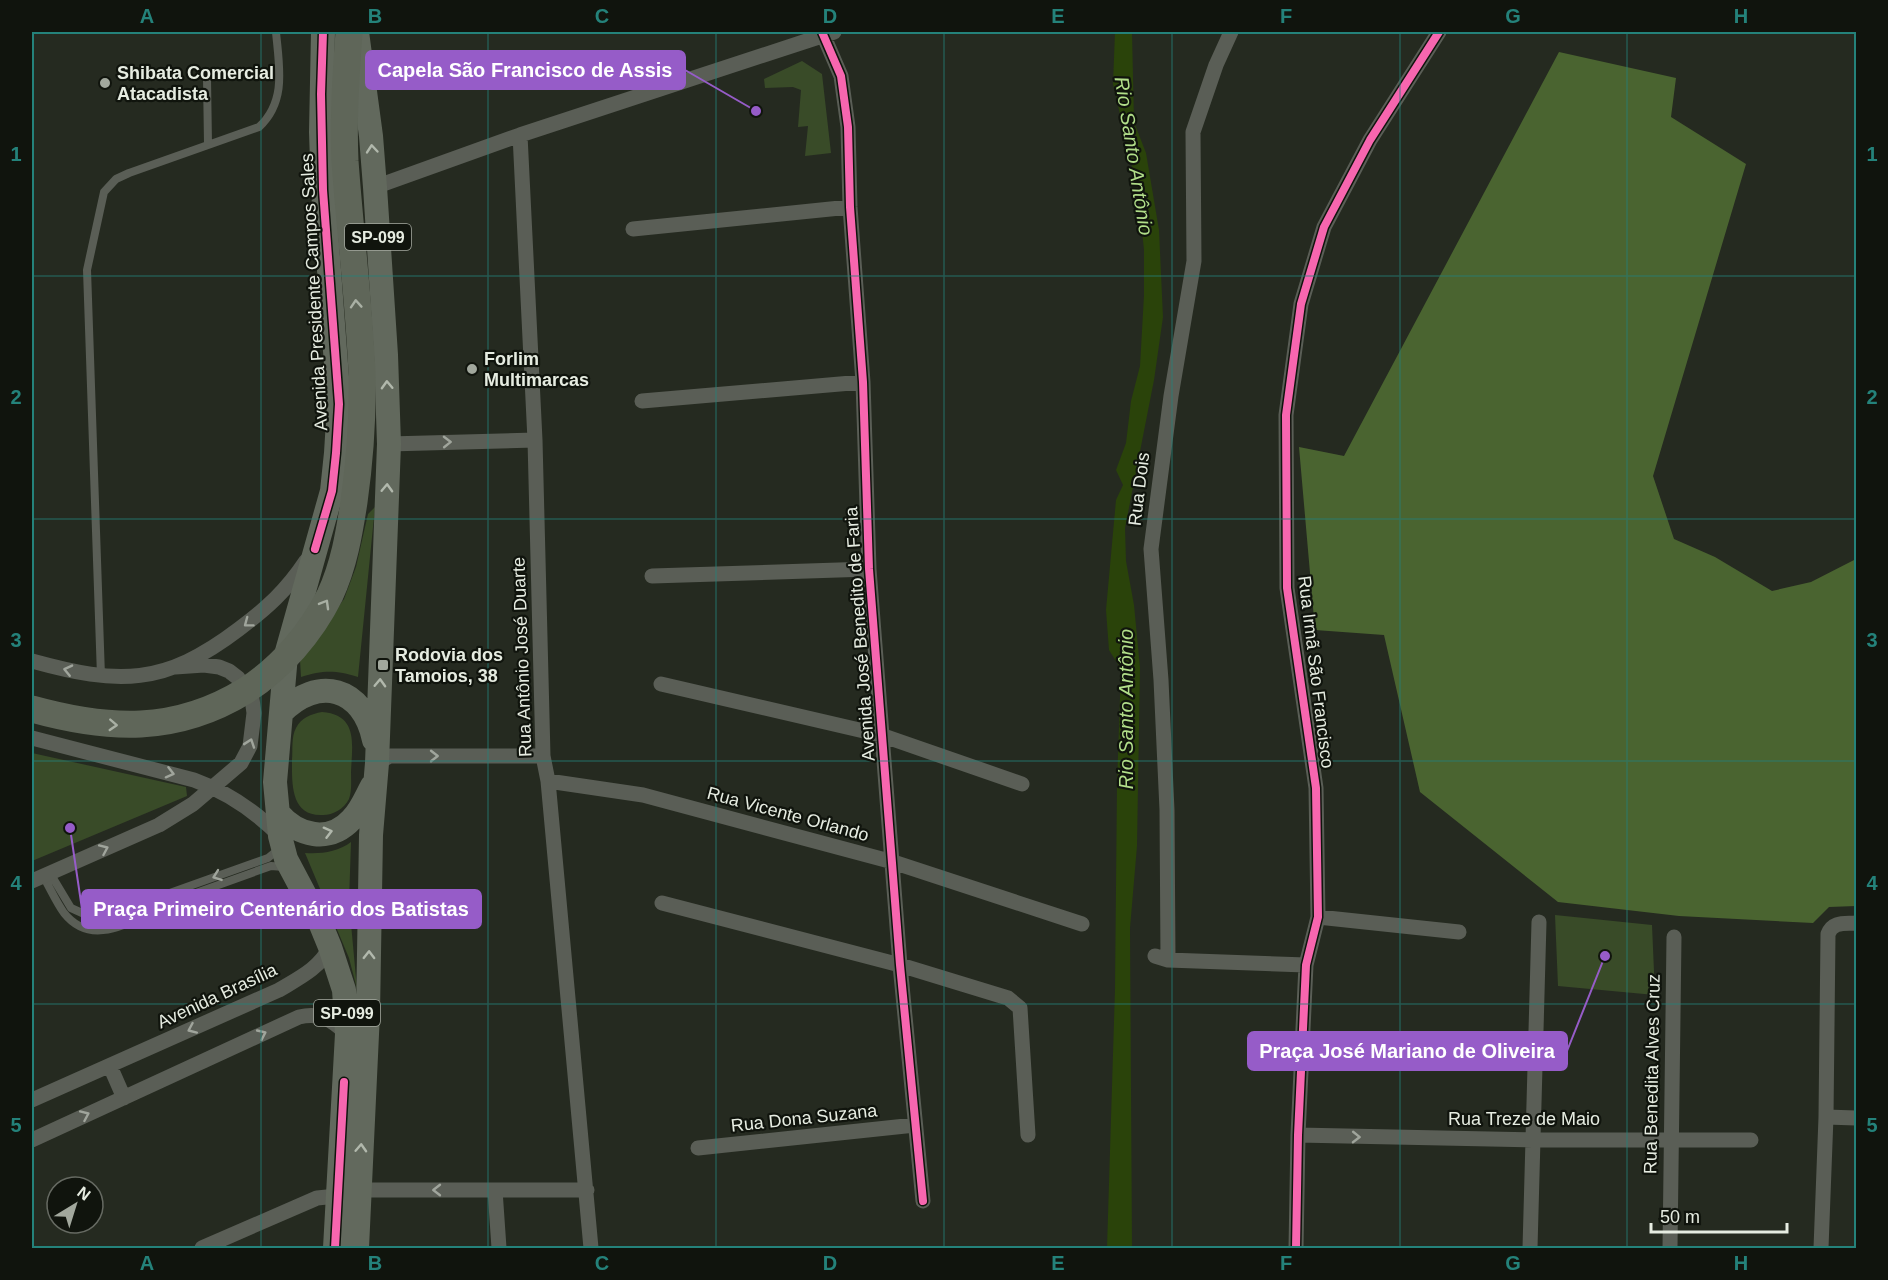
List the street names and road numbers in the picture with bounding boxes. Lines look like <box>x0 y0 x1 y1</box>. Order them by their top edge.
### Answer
street label: Avenida Presidente Campos Sales <box>297 153 331 431</box>
road number: SP-099 <box>345 224 411 250</box>
street label: Rua Dois <box>1125 451 1153 527</box>
street label: Avenida José Benedito de Faria <box>841 505 879 762</box>
street label: Rua Antônio José Duarte <box>509 557 535 757</box>
street label: Rua Irmã São Francisco <box>1294 574 1338 770</box>
street label: Rua Vicente Orlando <box>705 783 871 845</box>
street label: Avenida Brasília <box>154 959 281 1032</box>
street label: Rua Benedita Alves Cruz <box>1640 974 1664 1174</box>
road number: SP-099 <box>314 1000 380 1026</box>
street label: Rua Dona Suzana <box>730 1100 879 1136</box>
street label: Rua Treze de Maio <box>1448 1109 1600 1129</box>

